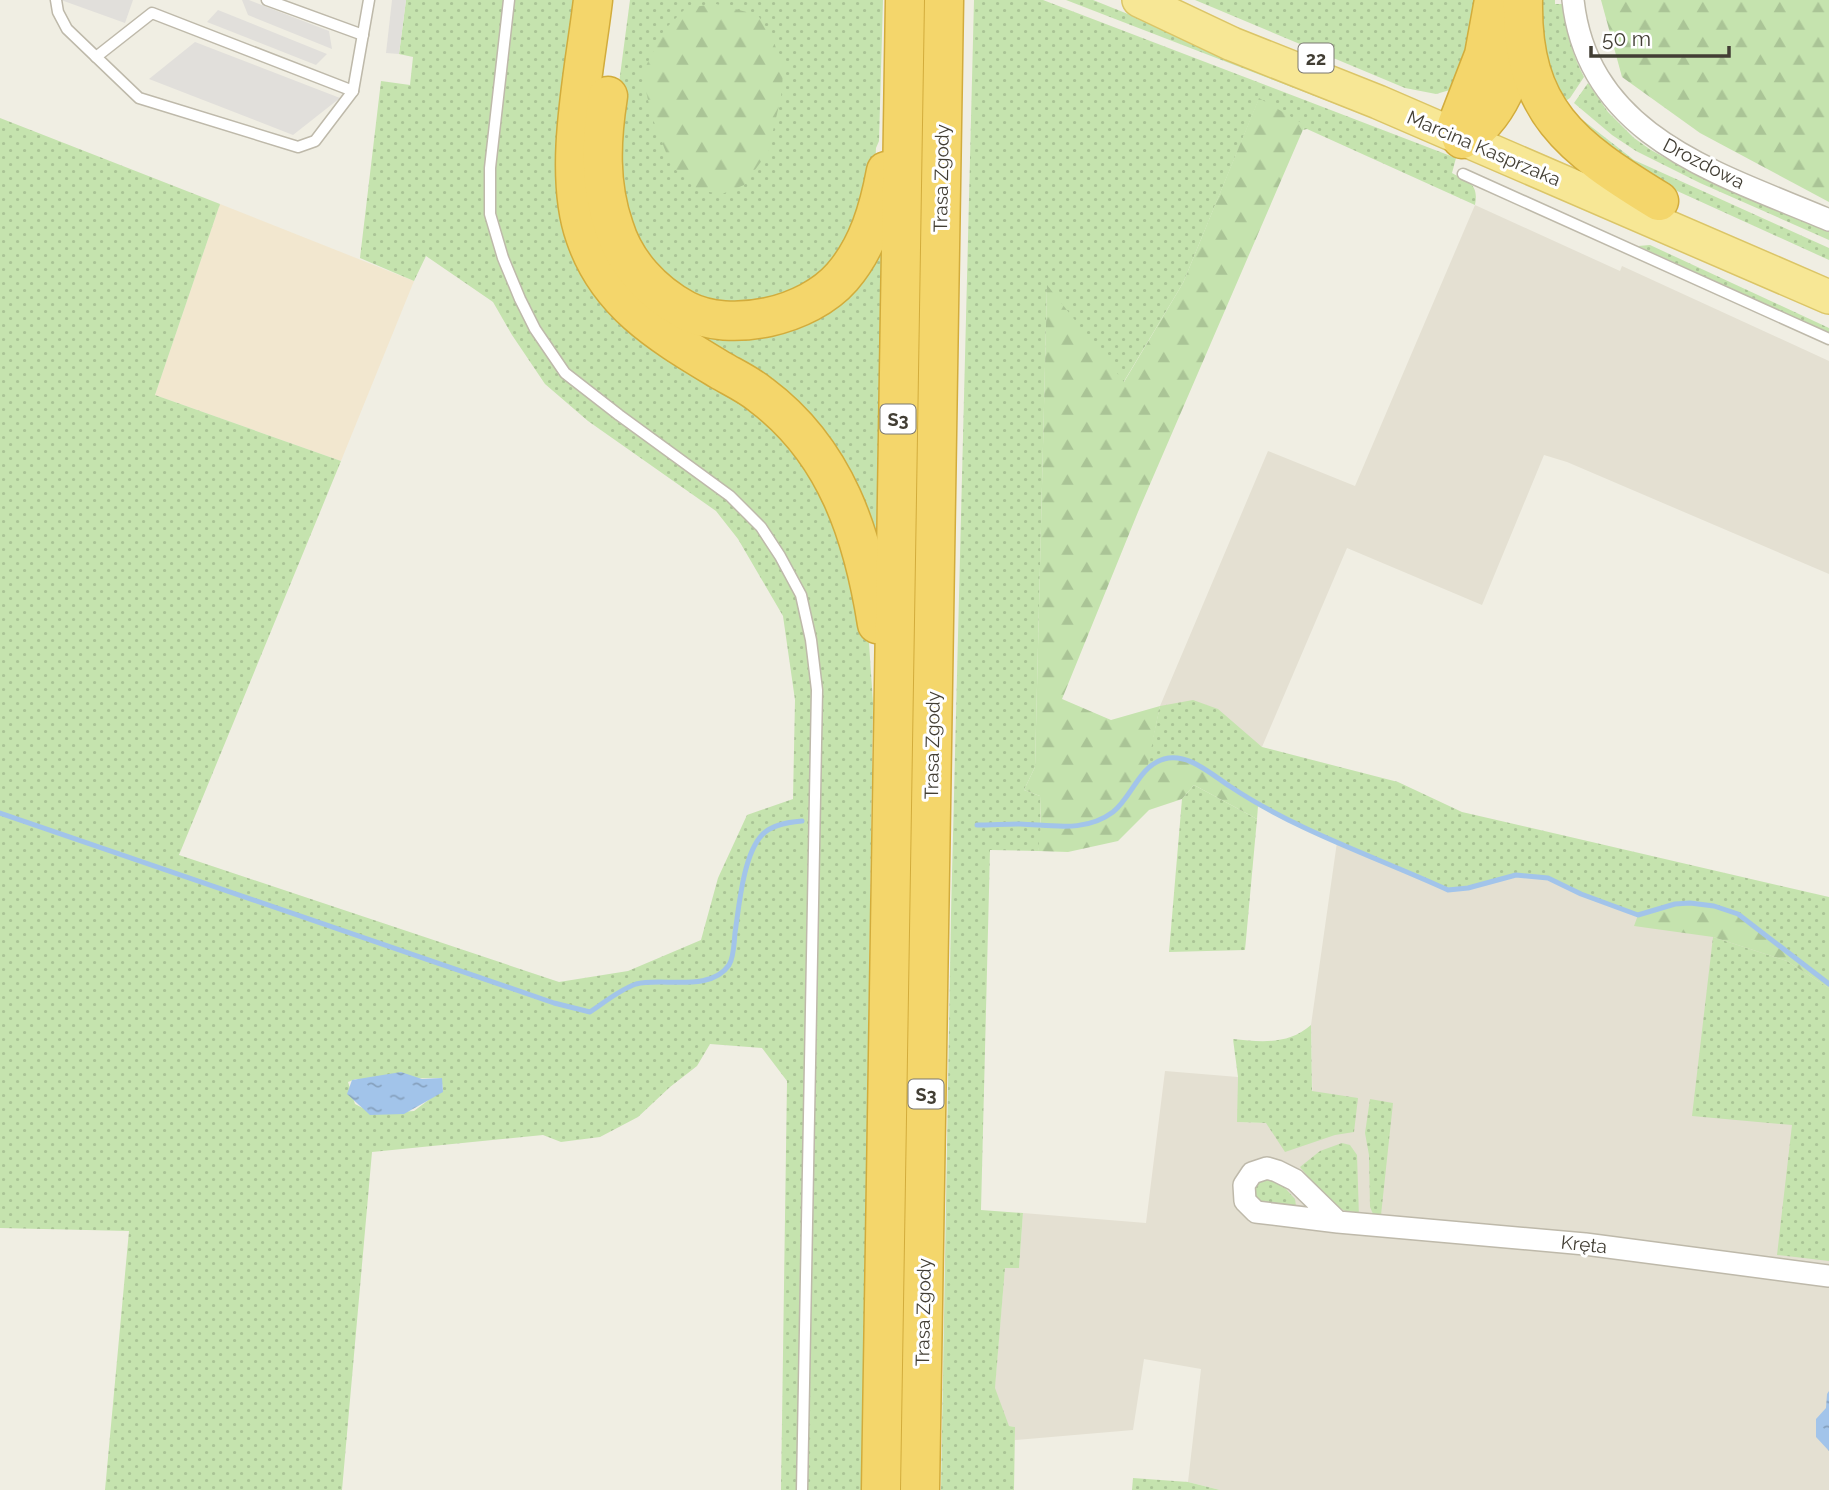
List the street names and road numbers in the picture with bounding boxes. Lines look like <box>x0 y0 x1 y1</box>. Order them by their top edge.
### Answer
road number: 22 <box>1298 44 1334 72</box>
street label: Marcina Kasprzaka <box>1404 106 1564 190</box>
street label: Trasa Zgody <box>929 124 953 232</box>
street label: Drozdowa <box>1660 133 1748 193</box>
road number: S3 <box>880 404 916 433</box>
street label: Trasa Zgody <box>920 691 944 799</box>
road number: S3 <box>908 1079 944 1108</box>
street label: Kręta <box>1560 1231 1608 1257</box>
street label: Trasa Zgody <box>911 1258 935 1366</box>

